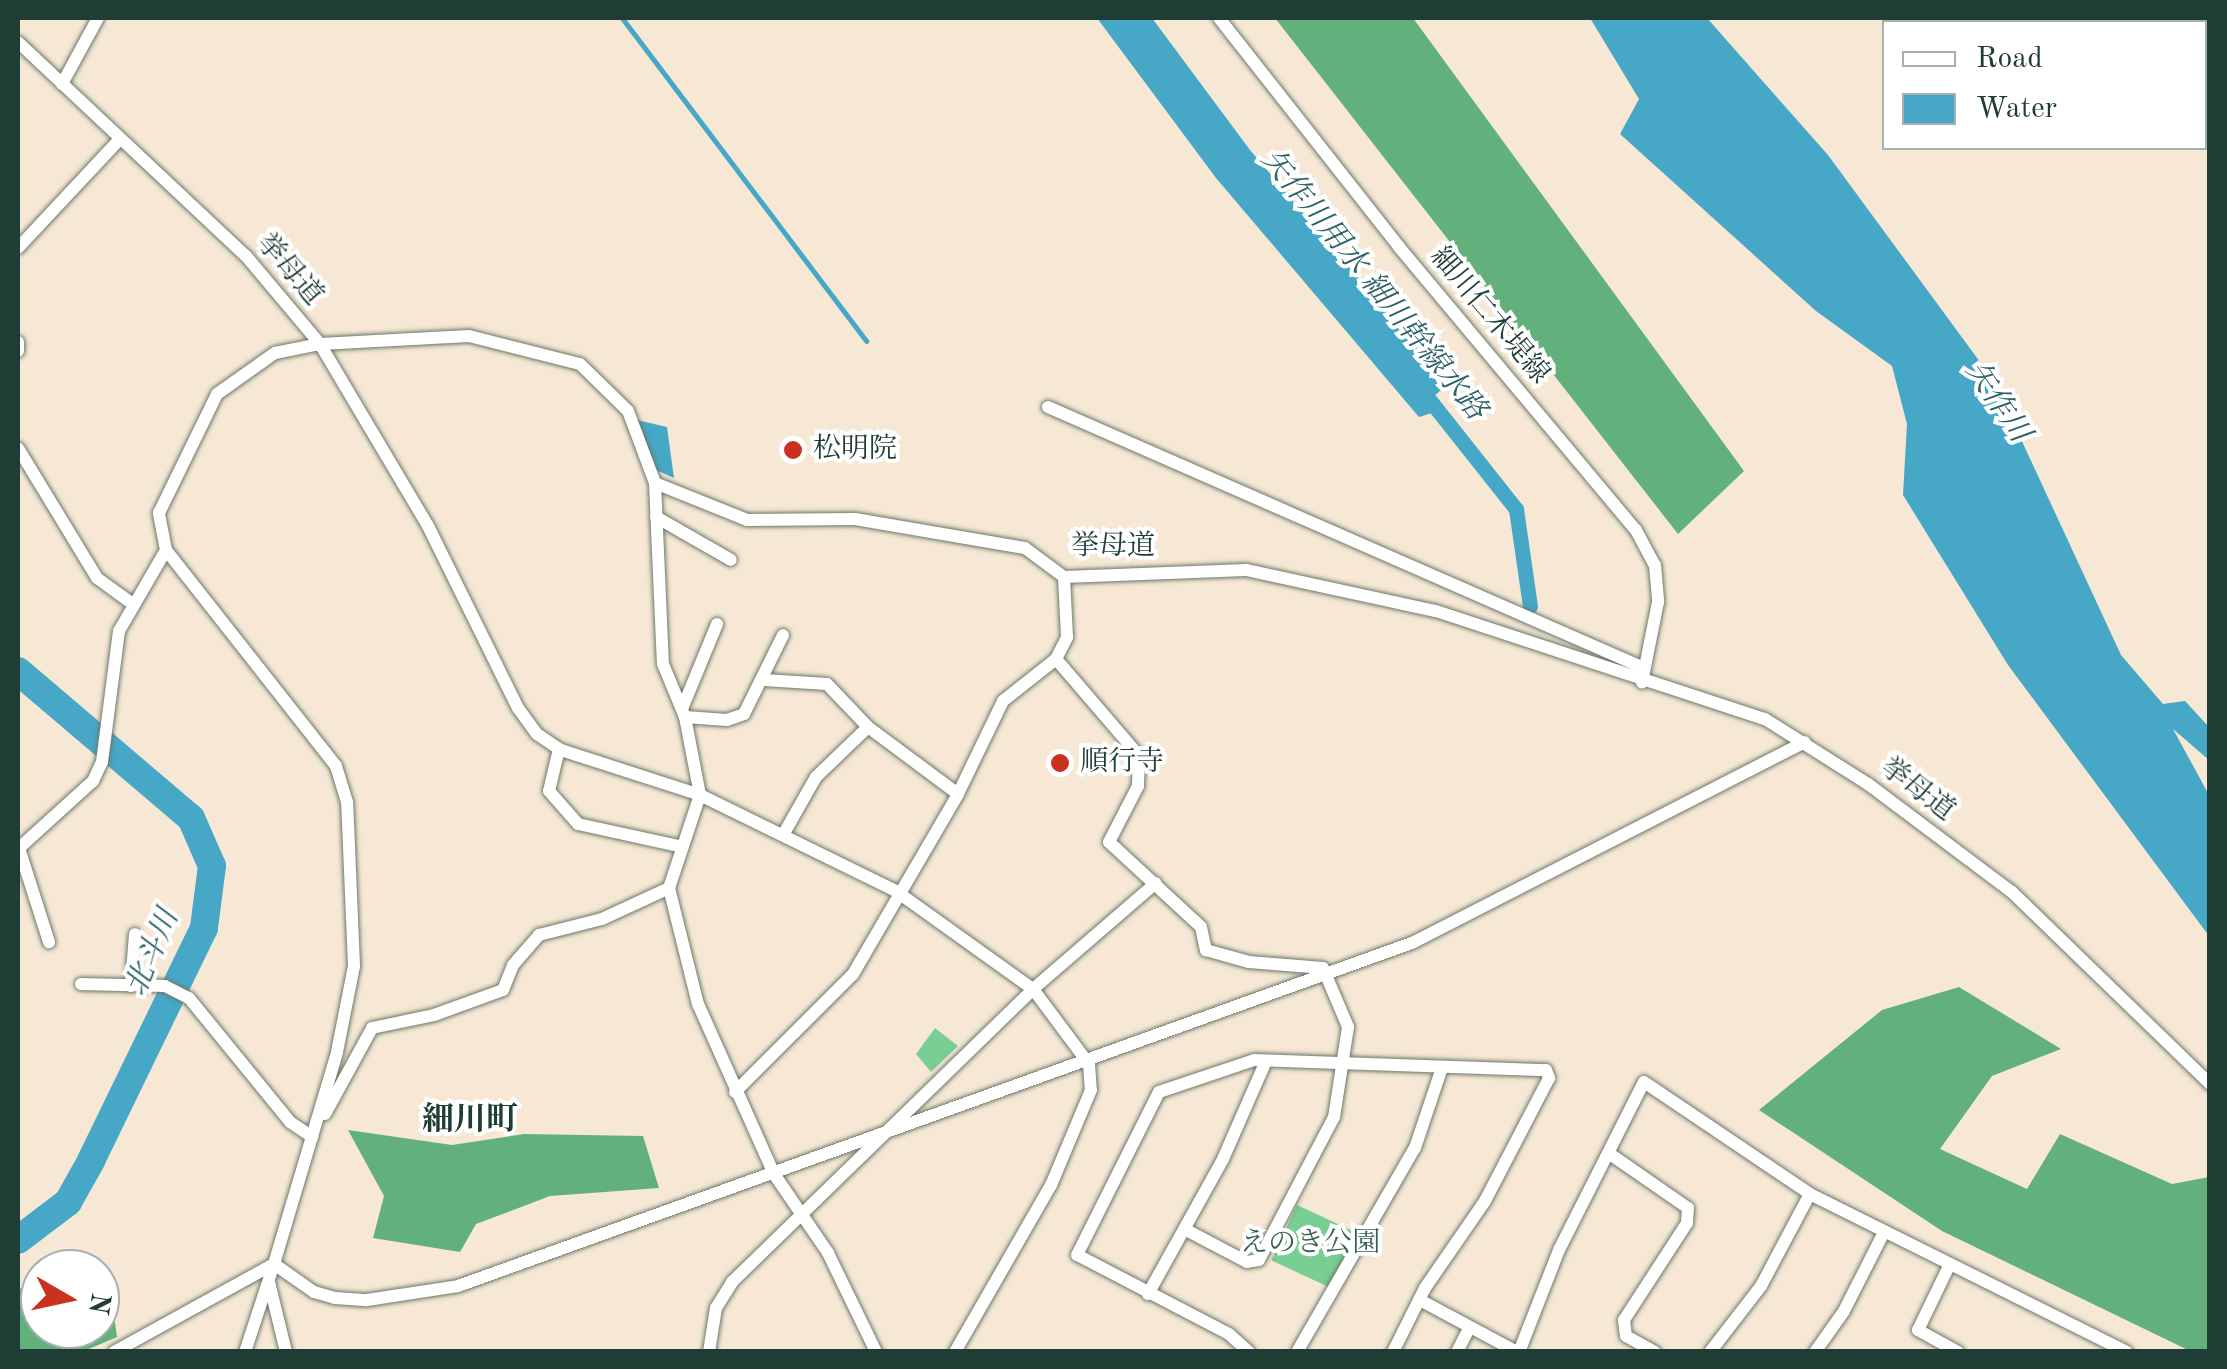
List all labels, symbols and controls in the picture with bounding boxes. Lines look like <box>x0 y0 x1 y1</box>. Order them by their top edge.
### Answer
legend <box>1882 20 2207 150</box>
text: Road <box>1976 44 2043 74</box>
text: Water <box>1976 94 2057 124</box>
water label: 矢作川用水 細川幹線水路 <box>1253 142 1493 428</box>
street label: 挙母道 <box>249 227 329 313</box>
street label: 細川仁木堤線 <box>1422 241 1556 391</box>
water label: 矢作川 <box>1957 355 2037 449</box>
place label: 松明院 <box>813 433 897 467</box>
marker: 松明院 <box>782 439 804 461</box>
street label: 挙母道 <box>1071 530 1155 564</box>
place label: 順行寺 <box>1080 746 1164 780</box>
street label: 挙母道 <box>1873 751 1961 829</box>
marker: 順行寺 <box>1049 752 1071 774</box>
water label: 北斗川 <box>119 905 187 1001</box>
district label: 細川町 <box>422 1102 518 1140</box>
park label: えのき公園 <box>1240 1227 1380 1261</box>
north arrow <box>20 1249 120 1349</box>
text: N <box>82 1291 113 1316</box>

